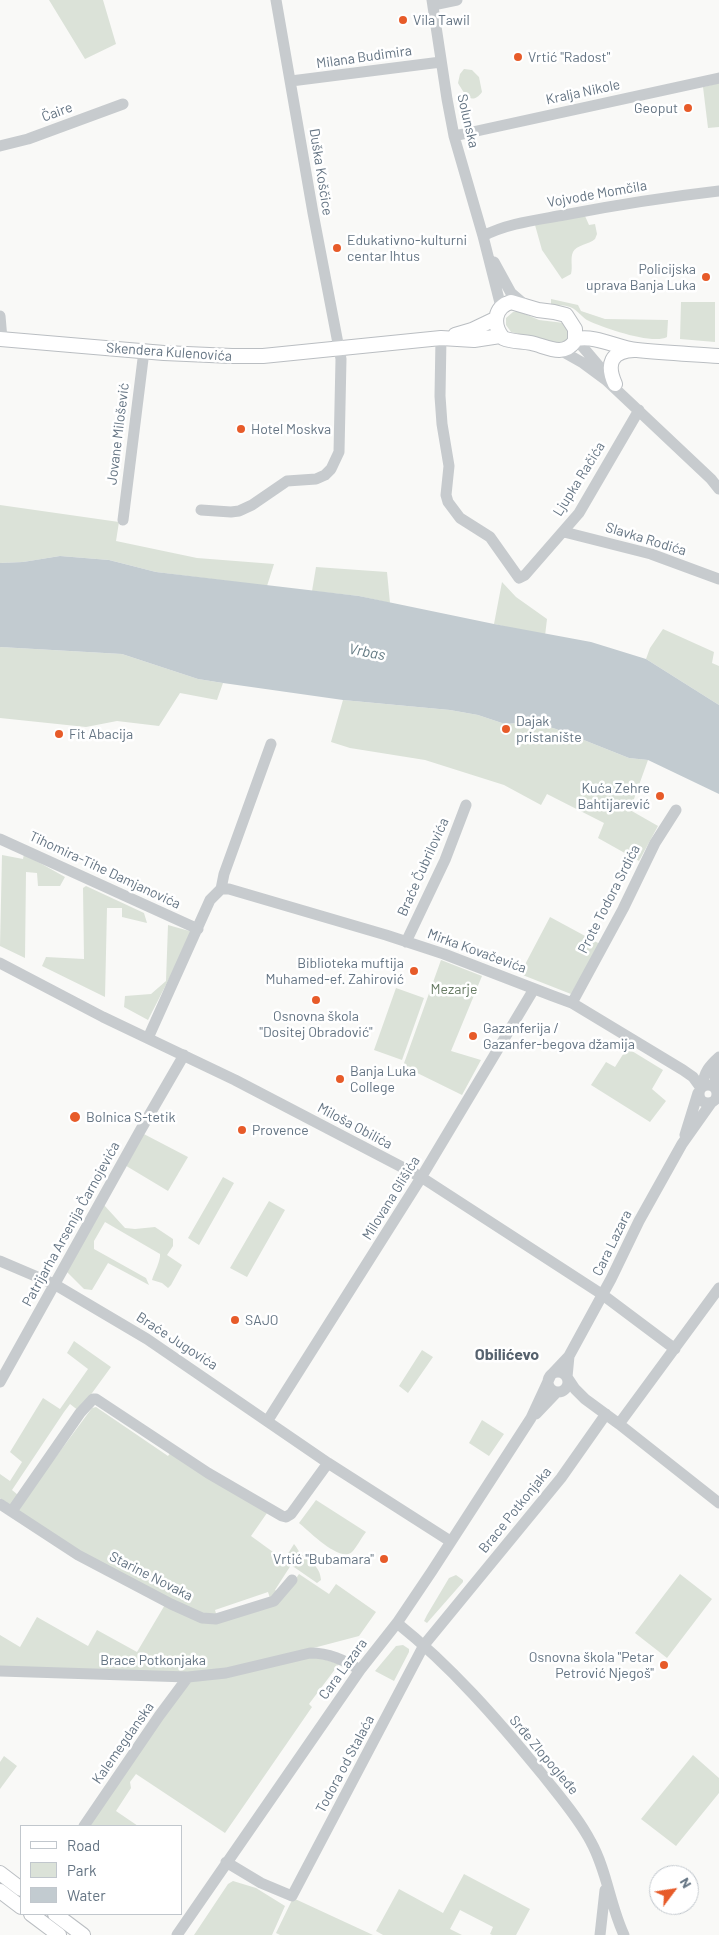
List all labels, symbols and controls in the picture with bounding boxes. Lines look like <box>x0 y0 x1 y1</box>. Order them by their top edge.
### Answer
place label: Vila Tawil <box>413 12 470 28</box>
marker: Vila Tawil <box>397 14 409 26</box>
street label: Milana Budimira <box>315 42 413 72</box>
place label: Vrtić "Radost" <box>528 49 610 65</box>
marker: Vrtić "Radost" <box>512 51 524 63</box>
street label: Kralja Nikole <box>544 76 622 108</box>
street label: Solunska <box>454 92 482 150</box>
street label: Čaire <box>39 99 75 125</box>
place label: Geoput <box>634 100 678 116</box>
marker: Geoput <box>682 102 694 114</box>
street label: Duška Koščice <box>306 127 336 217</box>
street label: Vojvode Momčila <box>546 177 648 211</box>
place label: Edukativno-kulturni centar Ihtus <box>347 232 467 264</box>
marker: Edukativno-kulturni centar Ihtus <box>331 242 343 254</box>
place label: Policijska uprava Banja Luka <box>586 261 696 294</box>
marker: Policijska uprava Banja Luka <box>700 271 712 283</box>
street label: Skendera Kulenovića <box>105 339 233 365</box>
street label: Jovane Milošević <box>103 382 133 486</box>
place label: Hotel Moskva <box>251 421 331 437</box>
marker: Hotel Moskva <box>235 423 247 435</box>
street label: Ljupka Račića <box>550 439 608 519</box>
street label: Slavka Rodića <box>603 519 689 559</box>
water label: Vrbas <box>347 640 387 664</box>
place label: Dajak pristanište <box>516 713 582 746</box>
marker: Dajak pristanište <box>500 723 512 735</box>
place label: Fit Abacija <box>69 726 133 742</box>
marker: Fit Abacija <box>53 728 65 740</box>
place label: Kuća Zehre Bahtijarević <box>578 780 650 812</box>
marker: Kuća Zehre Bahtijarević <box>654 790 666 802</box>
street label: Braće Čubrilovića <box>394 815 452 919</box>
street label: Tihomira-Tihe Damjanovića <box>27 828 183 912</box>
street label: Prote Todora Srdića <box>574 842 644 956</box>
street label: Mirka Kovačevića <box>425 925 529 977</box>
place label: Biblioteka muftija Muhamed-ef. Zahirović <box>265 955 404 988</box>
marker: Biblioteka muftija Muhamed-ef. Zahirović <box>408 965 420 977</box>
park label: Mezarje <box>431 981 477 997</box>
marker: Osnovna škola "Dositej Obradović" <box>310 994 322 1006</box>
place label: Osnovna škola "Dositej Obradović" <box>259 1008 373 1040</box>
place label: Gazanferija / Gazanfer-begova džamija <box>483 1020 635 1052</box>
marker: Gazanferija / Gazanfer-begova džamija <box>467 1030 479 1042</box>
place label: Banja Luka College <box>350 1063 416 1096</box>
marker: Banja Luka College <box>334 1073 346 1085</box>
street label: Miloša Obilića <box>315 1099 395 1153</box>
place label: Bolnica S-tetik <box>86 1109 176 1125</box>
marker: Bolnica S-tetik <box>68 1110 82 1124</box>
place label: Provence <box>252 1122 309 1138</box>
marker: Provence <box>236 1124 248 1136</box>
street label: Patrijarha Arsenija Čarnojevića <box>19 1139 123 1309</box>
street label: Milovana Glišića <box>359 1153 423 1243</box>
street label: Cara Lazara <box>589 1207 635 1279</box>
street label: Braće Jugovića <box>133 1308 221 1374</box>
place label: SAJO <box>245 1312 279 1328</box>
marker: SAJO <box>229 1314 241 1326</box>
district label: Obilićevo <box>475 1345 539 1365</box>
street label: Brace Potkonjaka <box>475 1464 555 1556</box>
street label: Starine Novaka <box>107 1548 195 1604</box>
place label: Vrtić "Bubamara" <box>273 1551 374 1567</box>
marker: Vrtić "Bubamara" <box>378 1553 390 1565</box>
street label: Cara Lazara <box>315 1635 371 1703</box>
place label: Osnovna škola "Petar Petrović Njegoš" <box>529 1649 654 1681</box>
street label: Brace Potkonjaka <box>100 1652 206 1668</box>
marker: Osnovna škola "Petar Petrović Njegoš" <box>658 1659 670 1671</box>
street label: Kalemegdanska <box>89 1699 157 1787</box>
street label: Todora od Stalaća <box>312 1712 378 1816</box>
street label: Srđe Zlopogleđe <box>506 1712 582 1798</box>
legend <box>20 1825 182 1915</box>
text: Road <box>67 1836 100 1854</box>
text: Park <box>67 1861 96 1879</box>
north arrow <box>649 1865 699 1915</box>
text: N <box>677 1874 696 1891</box>
text: Water <box>67 1886 106 1904</box>

